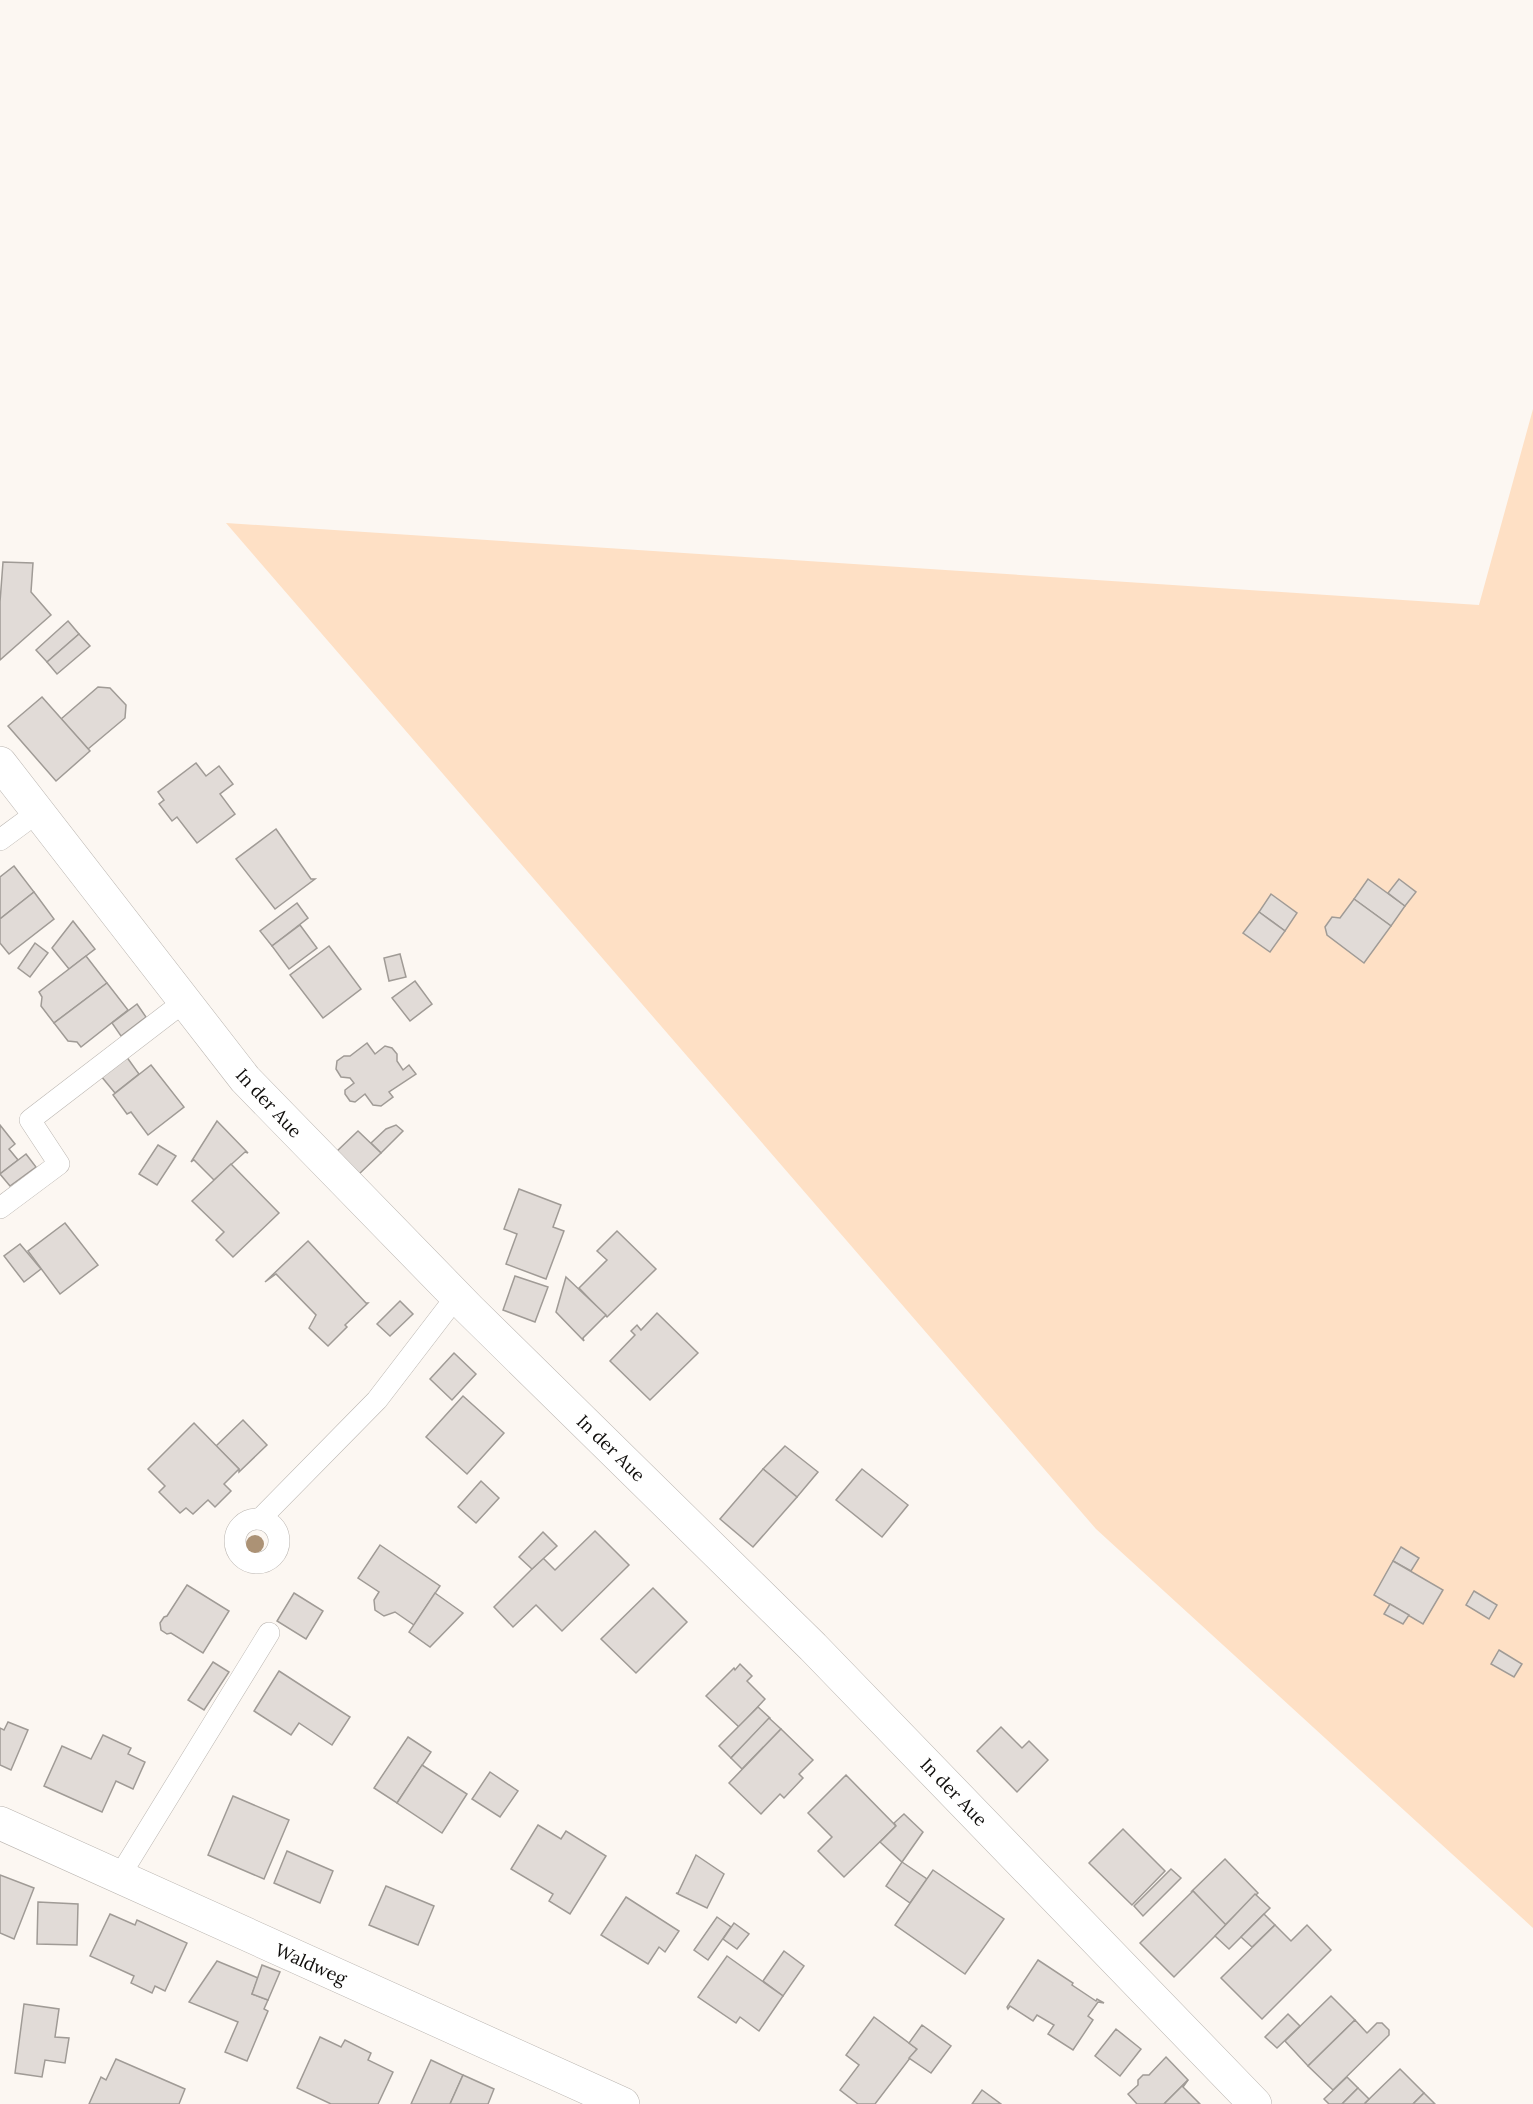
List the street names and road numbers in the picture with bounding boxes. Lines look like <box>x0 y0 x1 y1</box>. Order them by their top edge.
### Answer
street label: In der Aue <box>231 1064 307 1143</box>
street label: In der Aue <box>572 1410 650 1486</box>
street label: In der Aue <box>916 1753 992 1831</box>
street label: Waldweg <box>272 1938 351 1990</box>

